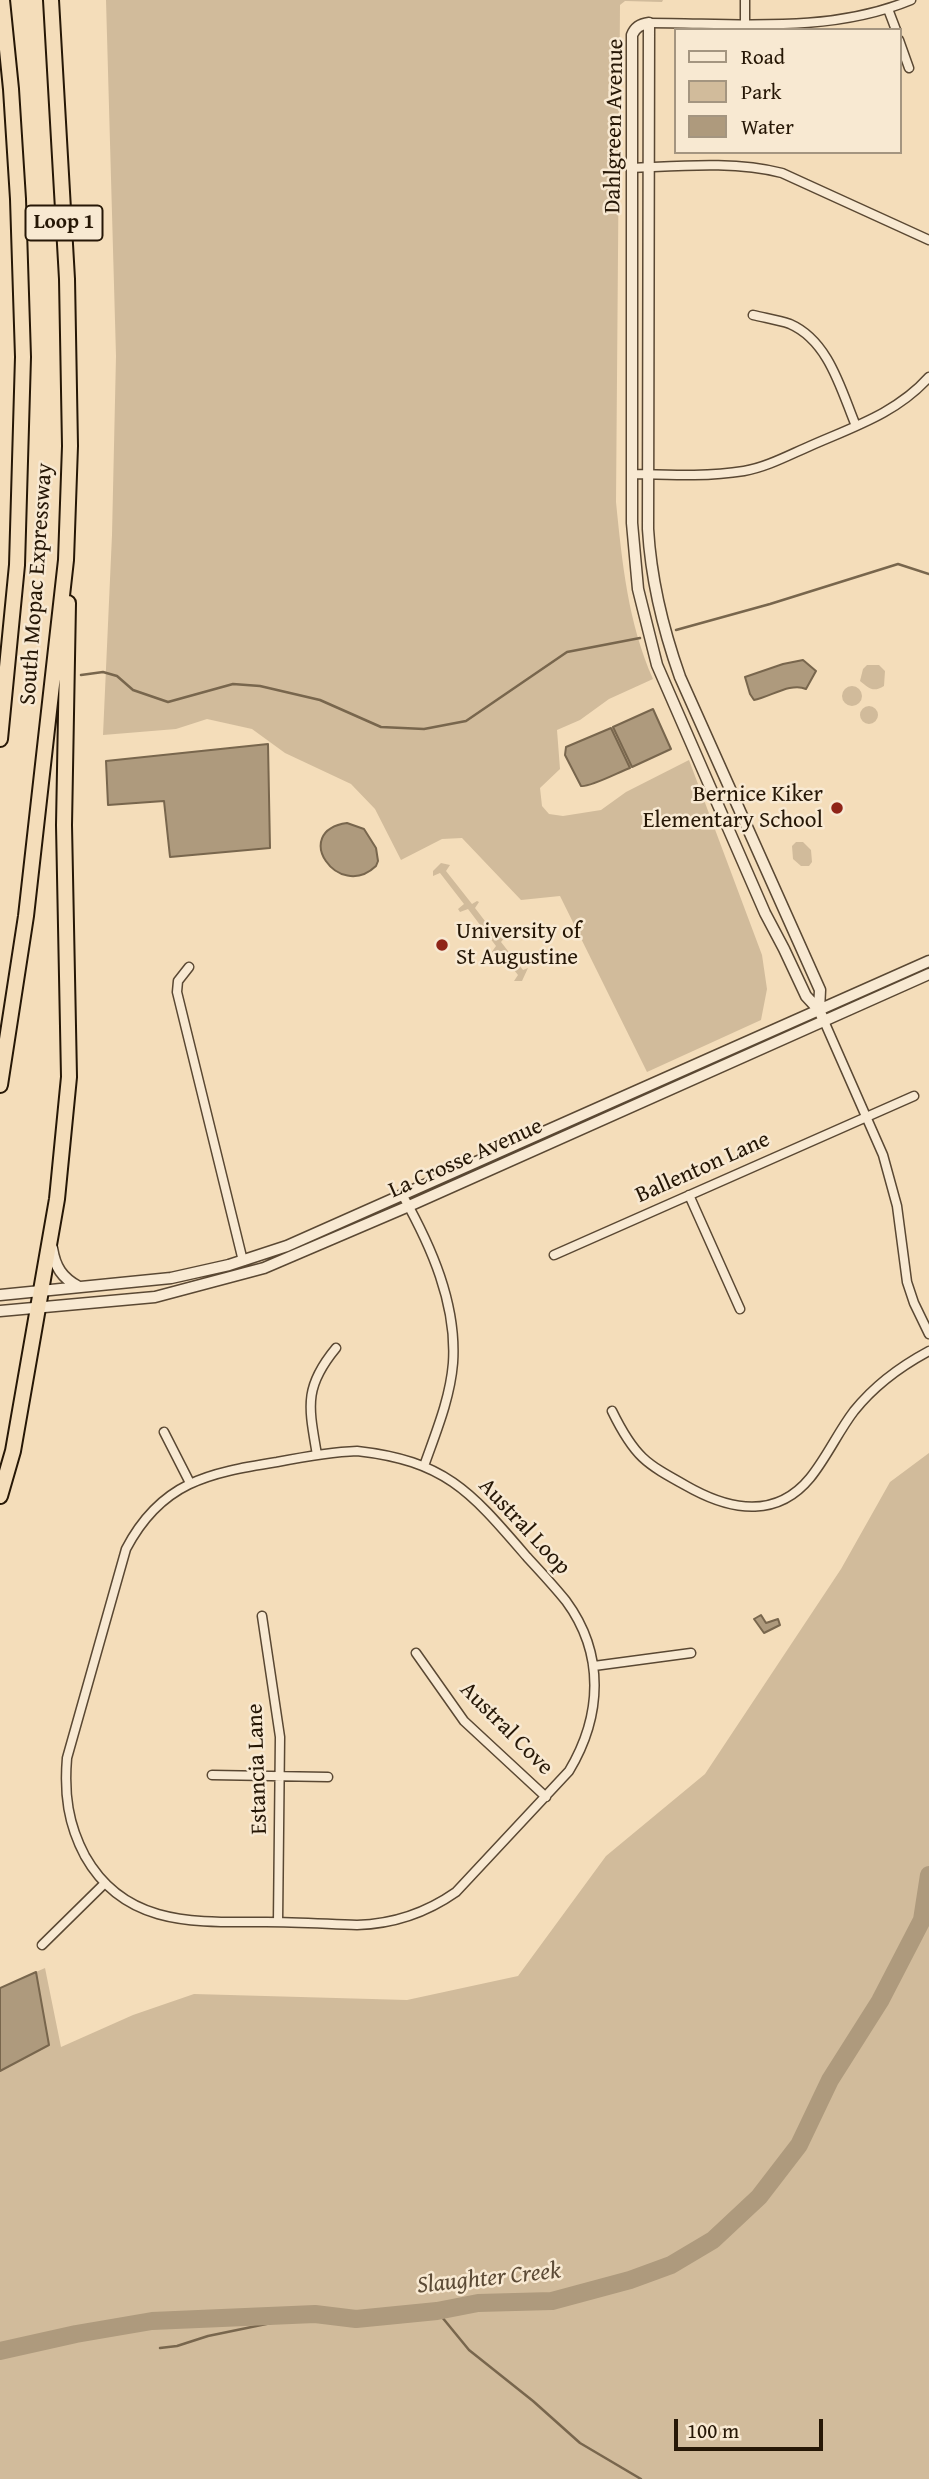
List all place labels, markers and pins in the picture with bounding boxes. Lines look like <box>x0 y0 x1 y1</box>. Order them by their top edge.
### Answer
place label: Bernice Kiker Elementary School <box>643 781 823 835</box>
marker: Bernice Kiker Elementary School <box>829 800 845 816</box>
place label: University of St Augustine <box>456 918 581 972</box>
marker: University of St Augustine <box>434 937 450 953</box>

